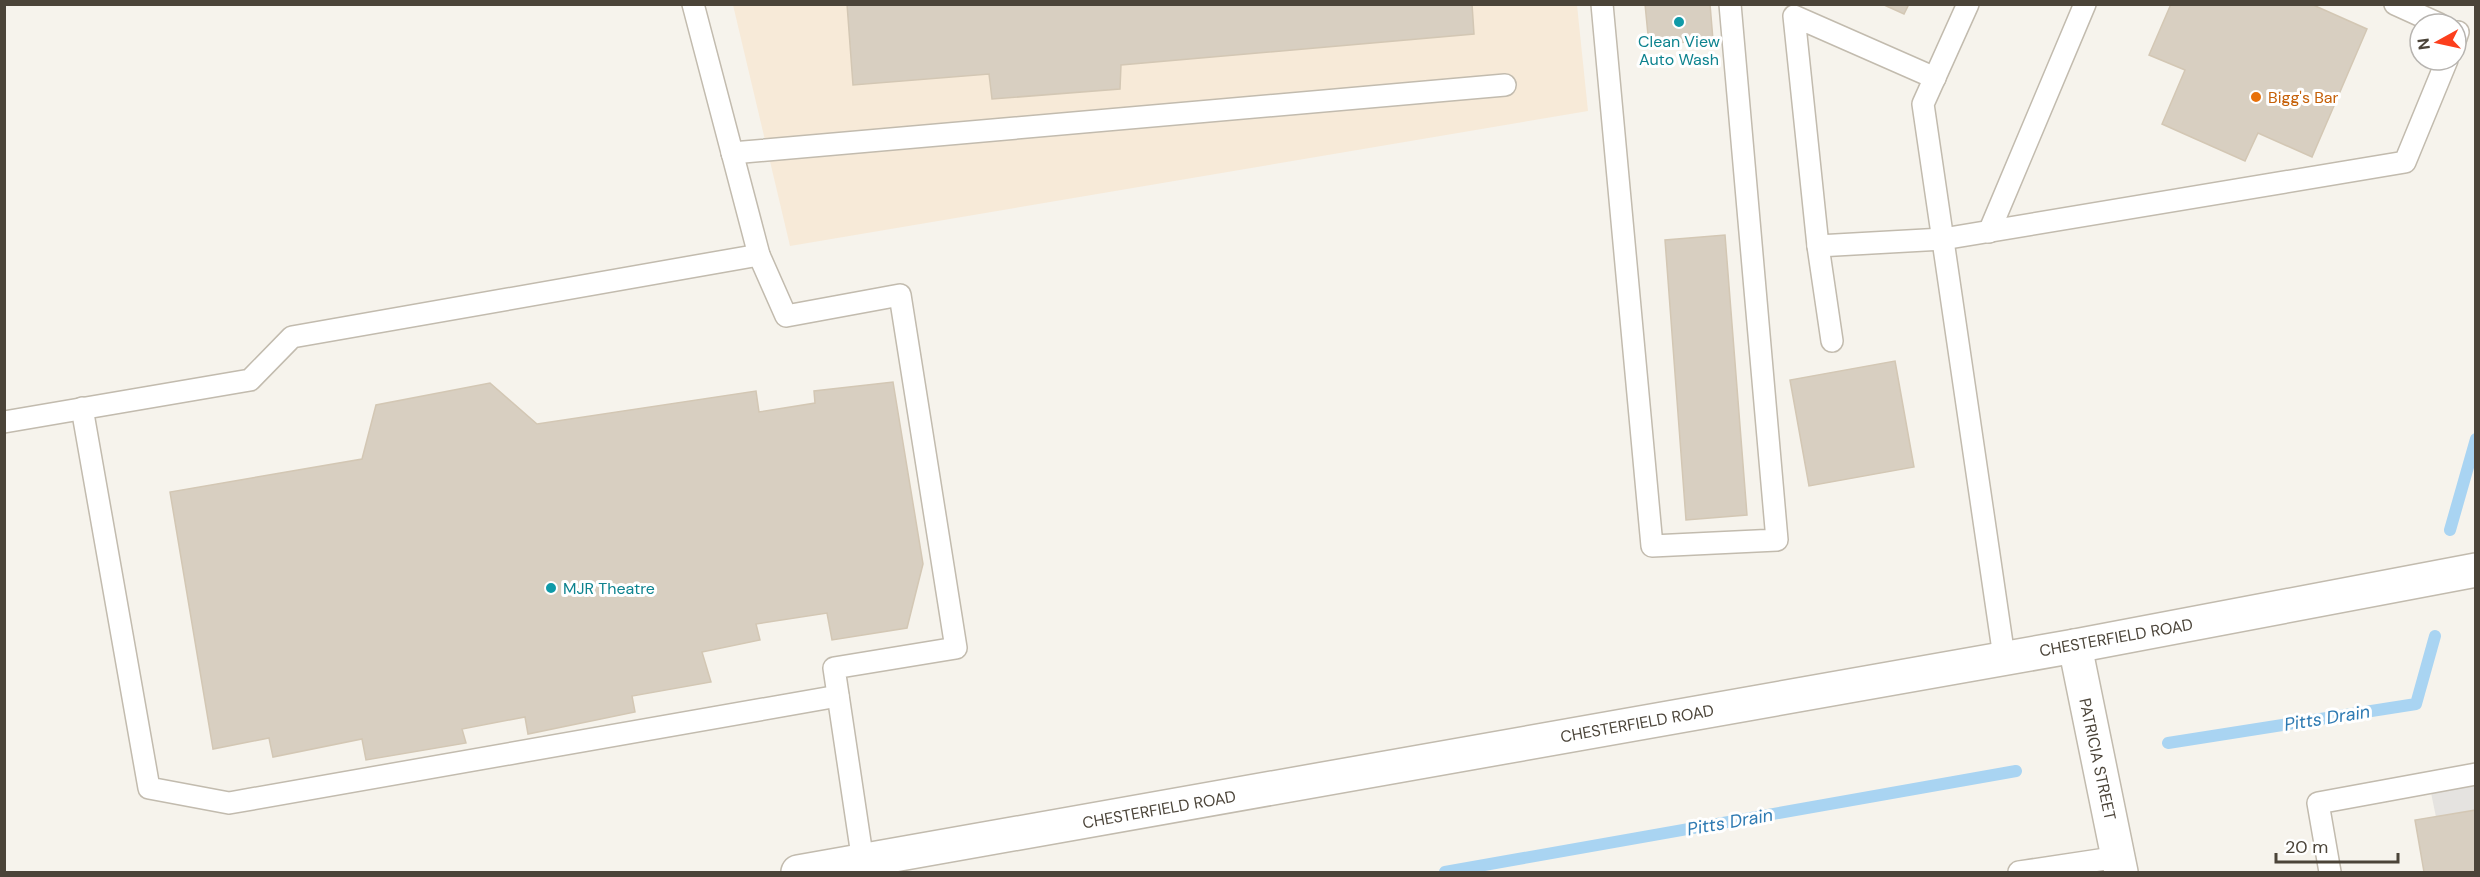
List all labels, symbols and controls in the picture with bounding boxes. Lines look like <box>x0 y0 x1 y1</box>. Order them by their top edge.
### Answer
north arrow <box>2408 12 2468 72</box>
marker: Clean View Auto Wash <box>1672 15 1686 29</box>
place label: Clean View Auto Wash <box>1638 31 1720 70</box>
text: N <box>2412 37 2435 51</box>
place label: Bigg's Bar <box>2268 87 2339 108</box>
marker: Bigg's Bar <box>2249 90 2263 104</box>
place label: MJR Theatre <box>563 578 655 599</box>
marker: MJR Theatre <box>544 581 558 595</box>
street label: CHESTERFIELD ROAD <box>2038 614 2195 661</box>
street label: PATRICIA STREET <box>2074 696 2121 822</box>
water label: Pitts Drain <box>2282 699 2372 737</box>
street label: CHESTERFIELD ROAD <box>1559 700 1716 747</box>
street label: CHESTERFIELD ROAD <box>1081 786 1238 833</box>
water label: Pitts Drain <box>1685 803 1775 841</box>
scale bar <box>2276 826 2398 864</box>
text: 20 m <box>2285 835 2328 859</box>

